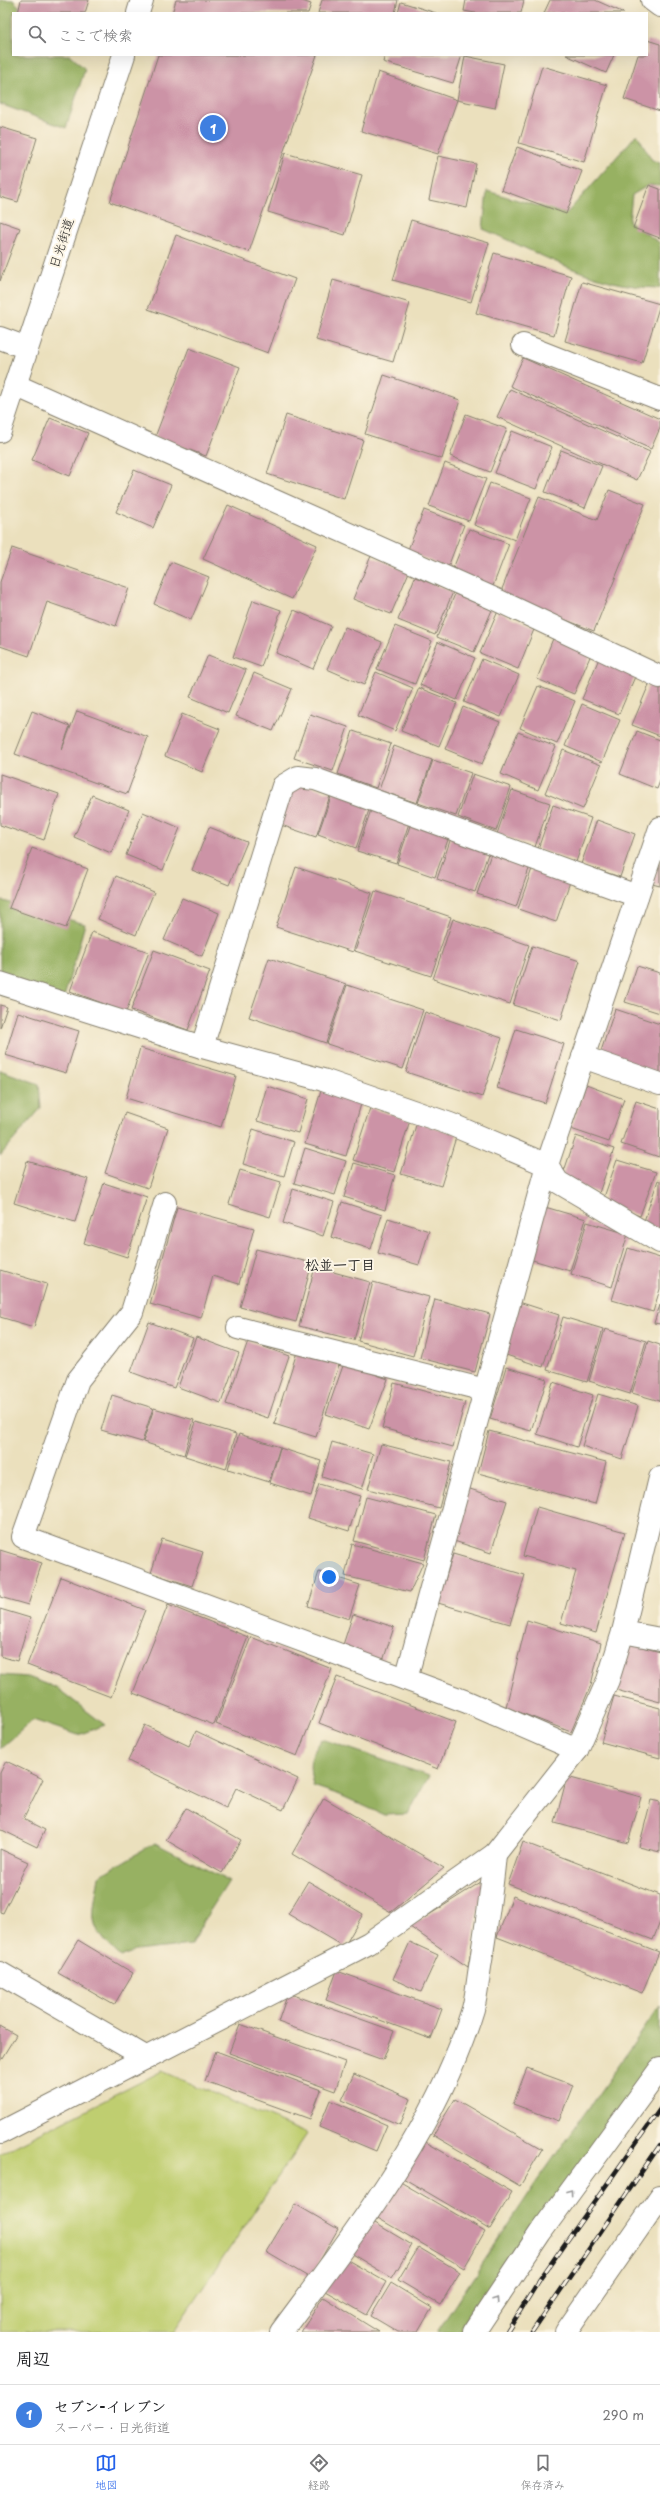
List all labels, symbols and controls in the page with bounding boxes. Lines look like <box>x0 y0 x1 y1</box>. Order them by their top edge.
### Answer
search box <box>12 12 648 56</box>
icon: search <box>26 23 48 45</box>
text: ここで検索 <box>58 23 133 46</box>
pin: 1 <box>200 113 226 143</box>
street label: 日光街道 <box>43 215 78 271</box>
district label: 松並一丁目 <box>305 1254 375 1275</box>
your location <box>319 1567 339 1587</box>
one-way arrow <box>565 2190 572 2197</box>
one-way arrow <box>491 2297 498 2304</box>
text: 周辺 <box>16 2345 50 2371</box>
text: セブン-イレブン <box>54 2394 166 2417</box>
text: 1 <box>26 2405 32 2424</box>
text: 290 m <box>603 2405 644 2424</box>
text: スーパー · 日光街道 <box>54 2417 170 2436</box>
tab: 地図 <box>95 2452 117 2493</box>
tab: 経路 <box>308 2452 330 2493</box>
tab: 保存済み <box>521 2452 565 2493</box>

